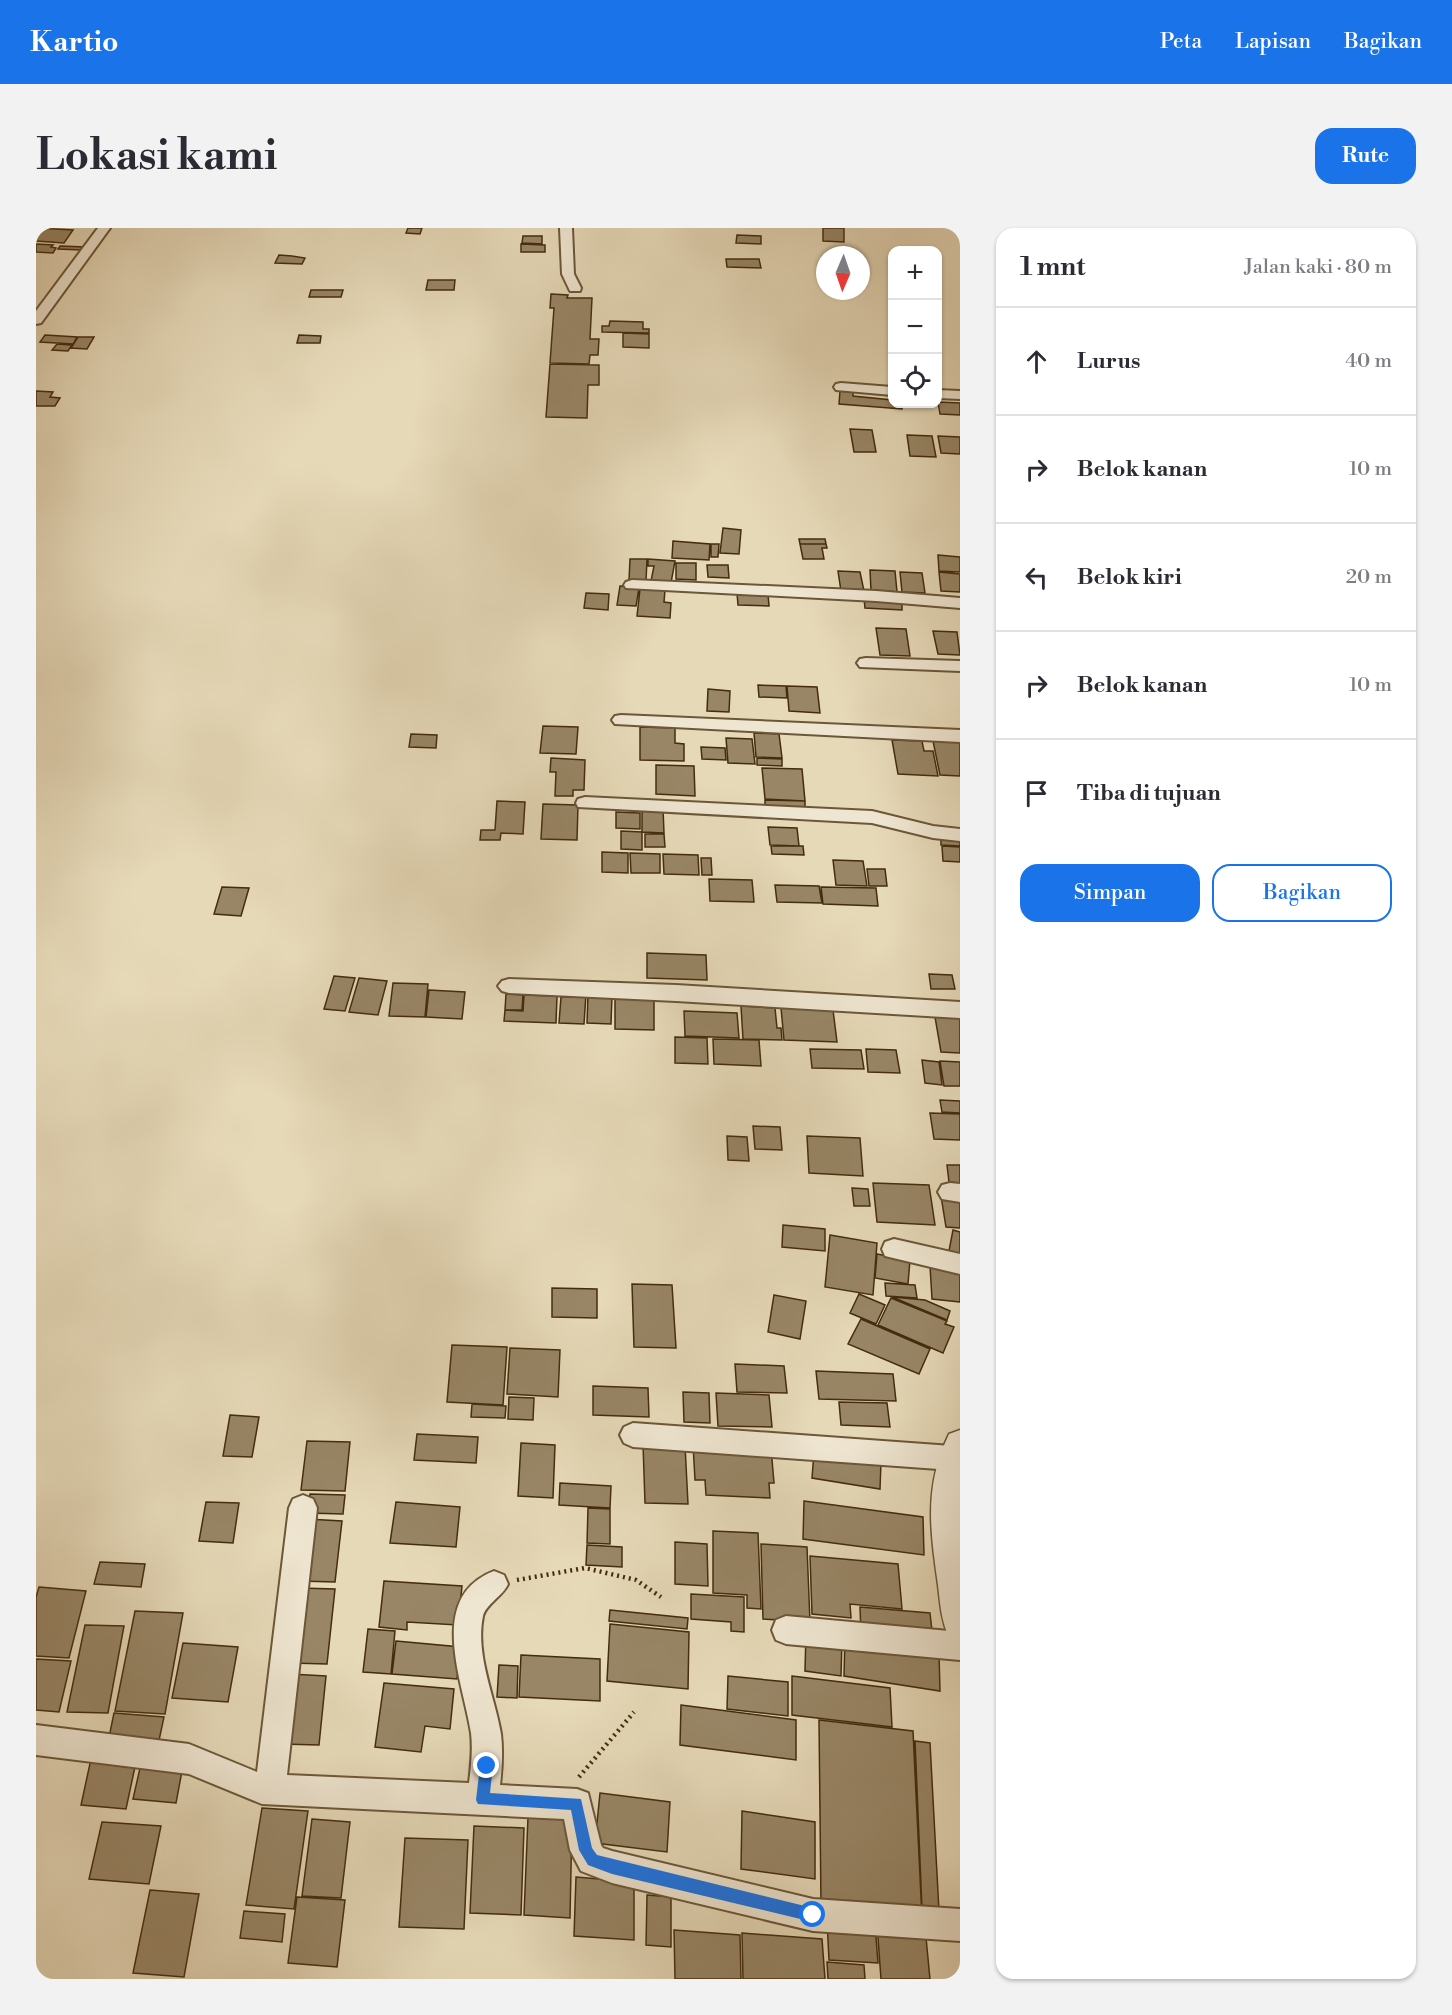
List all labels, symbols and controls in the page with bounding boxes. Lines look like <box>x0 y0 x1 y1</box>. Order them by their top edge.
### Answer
text: Kartio <box>30 25 119 60</box>
text: Peta <box>1160 29 1202 55</box>
text: Lapisan <box>1235 29 1311 55</box>
text: Bagikan <box>1344 29 1422 55</box>
button: Rute <box>1315 128 1416 184</box>
text: Lokasi kami <box>36 130 277 183</box>
north arrow <box>816 246 870 300</box>
map controls <box>888 246 942 408</box>
button: + <box>888 246 942 300</box>
text: 1 mnt <box>1020 251 1085 283</box>
text: Jalan kaki · 80 m <box>1244 255 1392 280</box>
button: − <box>888 300 942 354</box>
icon: ahead <box>1020 345 1053 378</box>
text: Lurus <box>1077 348 1140 375</box>
text: 40 m <box>1345 349 1392 374</box>
button: locate <box>888 354 942 408</box>
icon: right <box>1020 453 1053 486</box>
text: Belok kanan <box>1077 456 1207 483</box>
text: 10 m <box>1349 457 1392 482</box>
icon: left <box>1020 561 1053 594</box>
text: Belok kiri <box>1077 564 1182 591</box>
text: 20 m <box>1346 565 1392 590</box>
icon: right <box>1020 669 1053 702</box>
text: Belok kanan <box>1077 672 1207 699</box>
text: 10 m <box>1349 673 1392 698</box>
icon: arrive <box>1020 777 1053 810</box>
text: Tiba di tujuan <box>1077 780 1221 807</box>
button: Simpan <box>1020 864 1200 922</box>
button: Bagikan <box>1212 864 1392 922</box>
route end <box>473 1752 499 1778</box>
route start <box>799 1901 825 1927</box>

